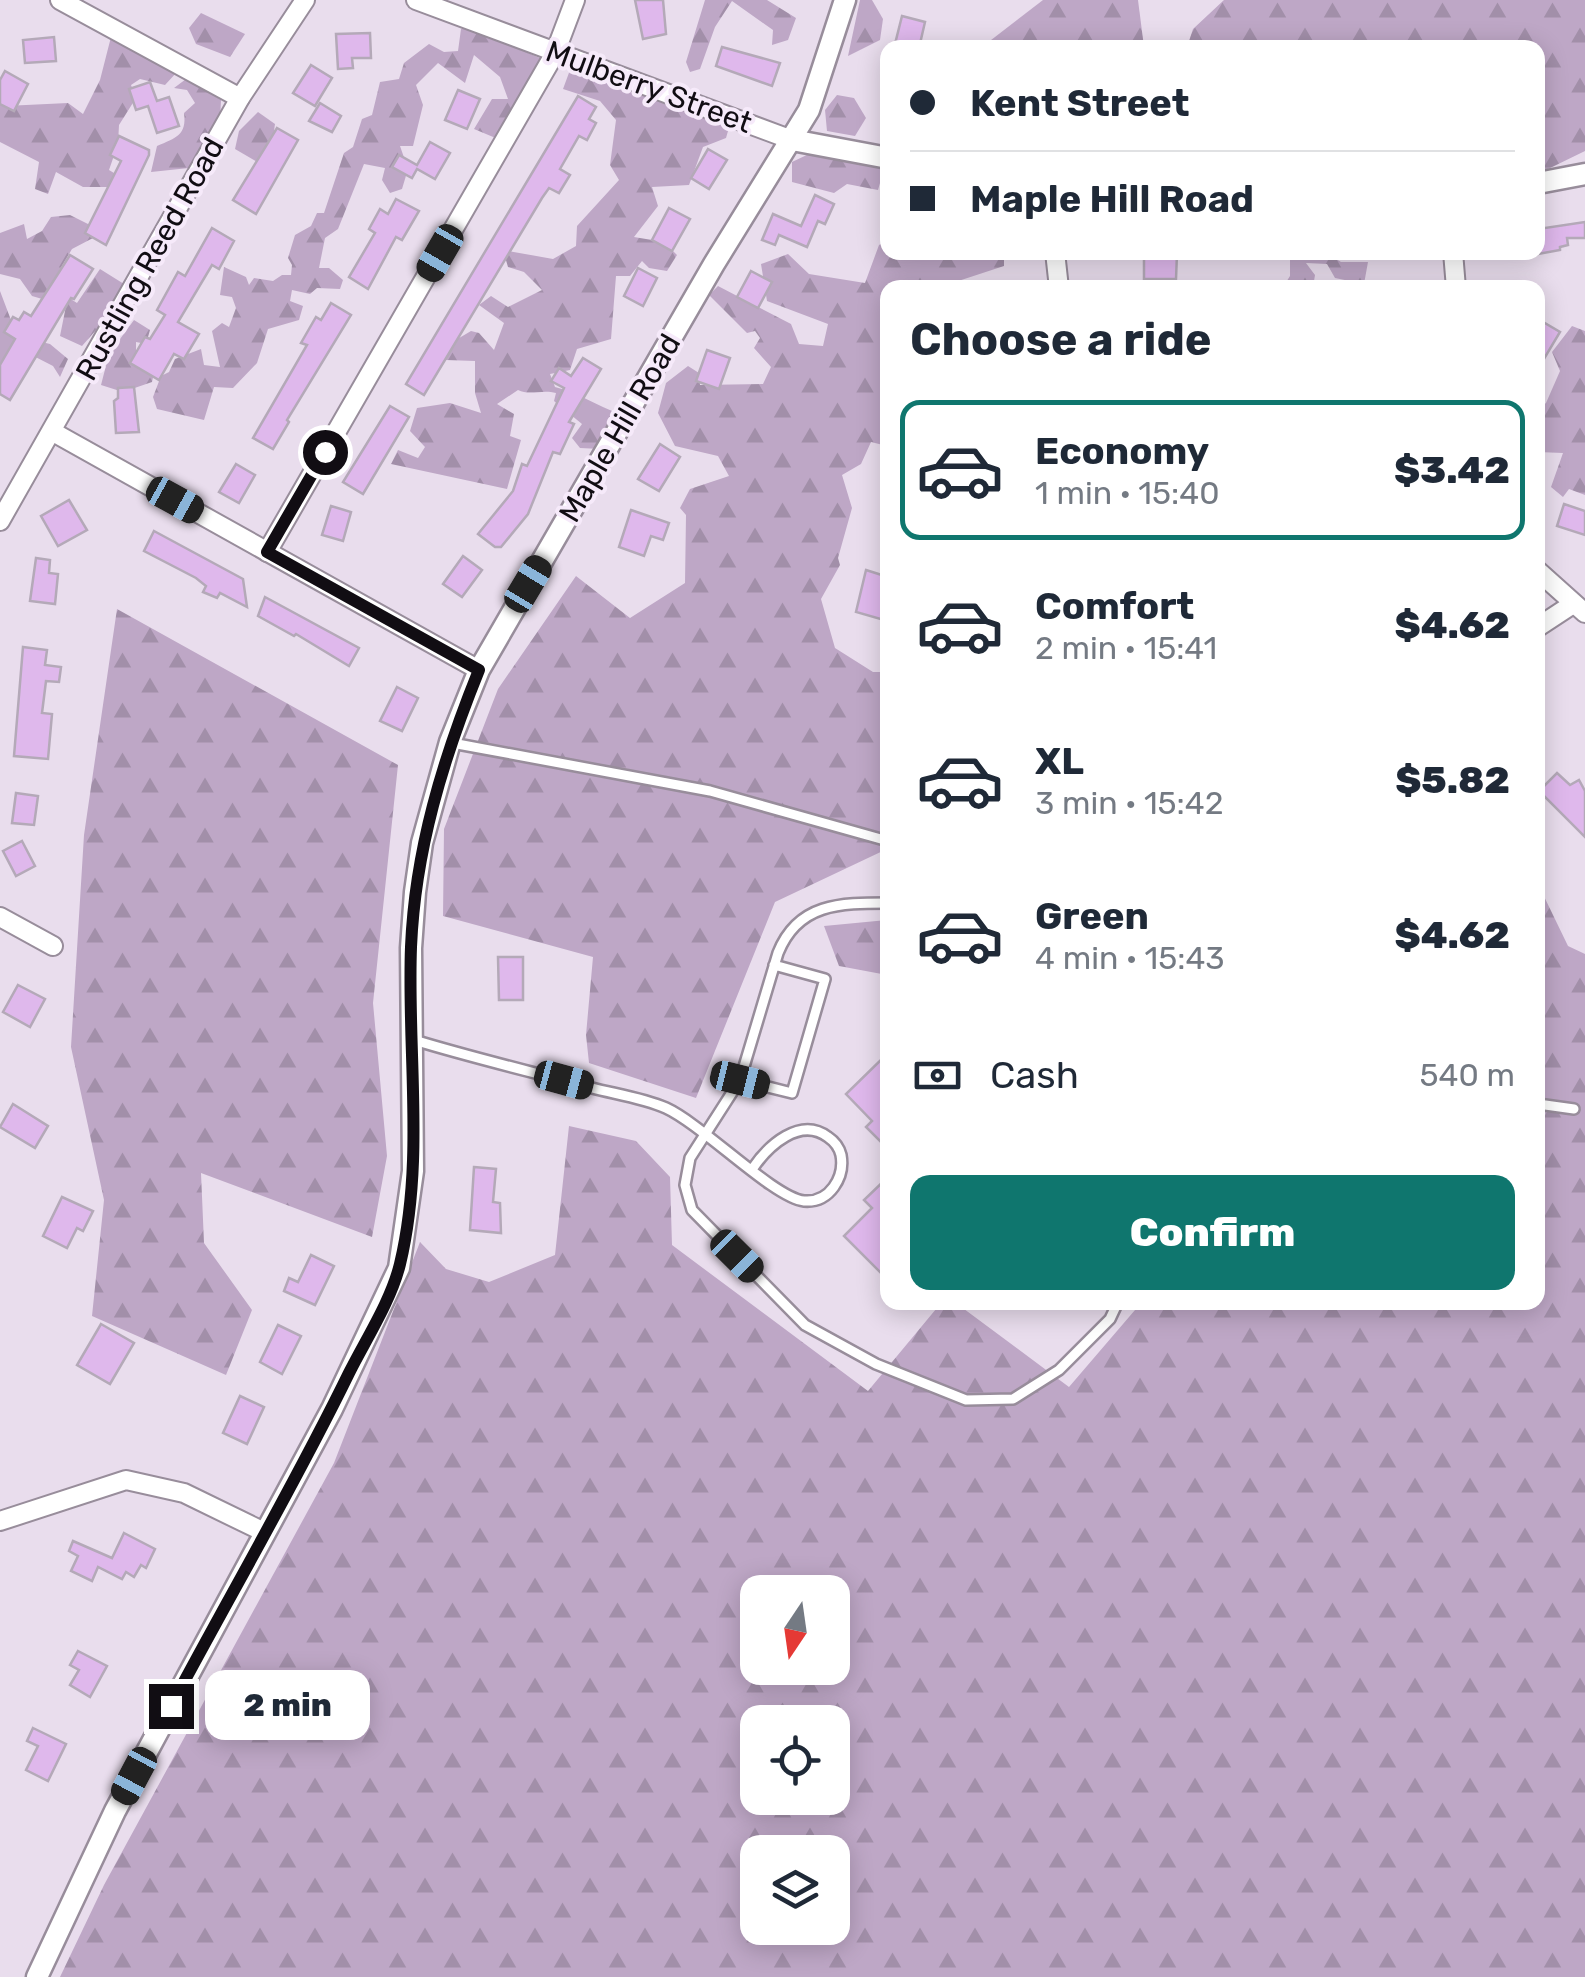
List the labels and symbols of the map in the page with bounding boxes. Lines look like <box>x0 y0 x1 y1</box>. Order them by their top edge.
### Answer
street label: Mulberry Street <box>541 33 757 141</box>
street label: Rustling Reed Road <box>68 131 232 387</box>
car <box>412 220 468 286</box>
street label: Maple Hill Road <box>552 327 688 529</box>
route start <box>303 430 348 475</box>
car <box>141 472 209 528</box>
car <box>500 551 556 617</box>
car <box>531 1058 597 1102</box>
car <box>707 1058 773 1102</box>
car <box>705 1224 769 1288</box>
north arrow <box>740 1575 850 1685</box>
callout: 2 min <box>206 1671 371 1741</box>
route end <box>149 1684 194 1729</box>
car <box>107 1742 161 1810</box>

